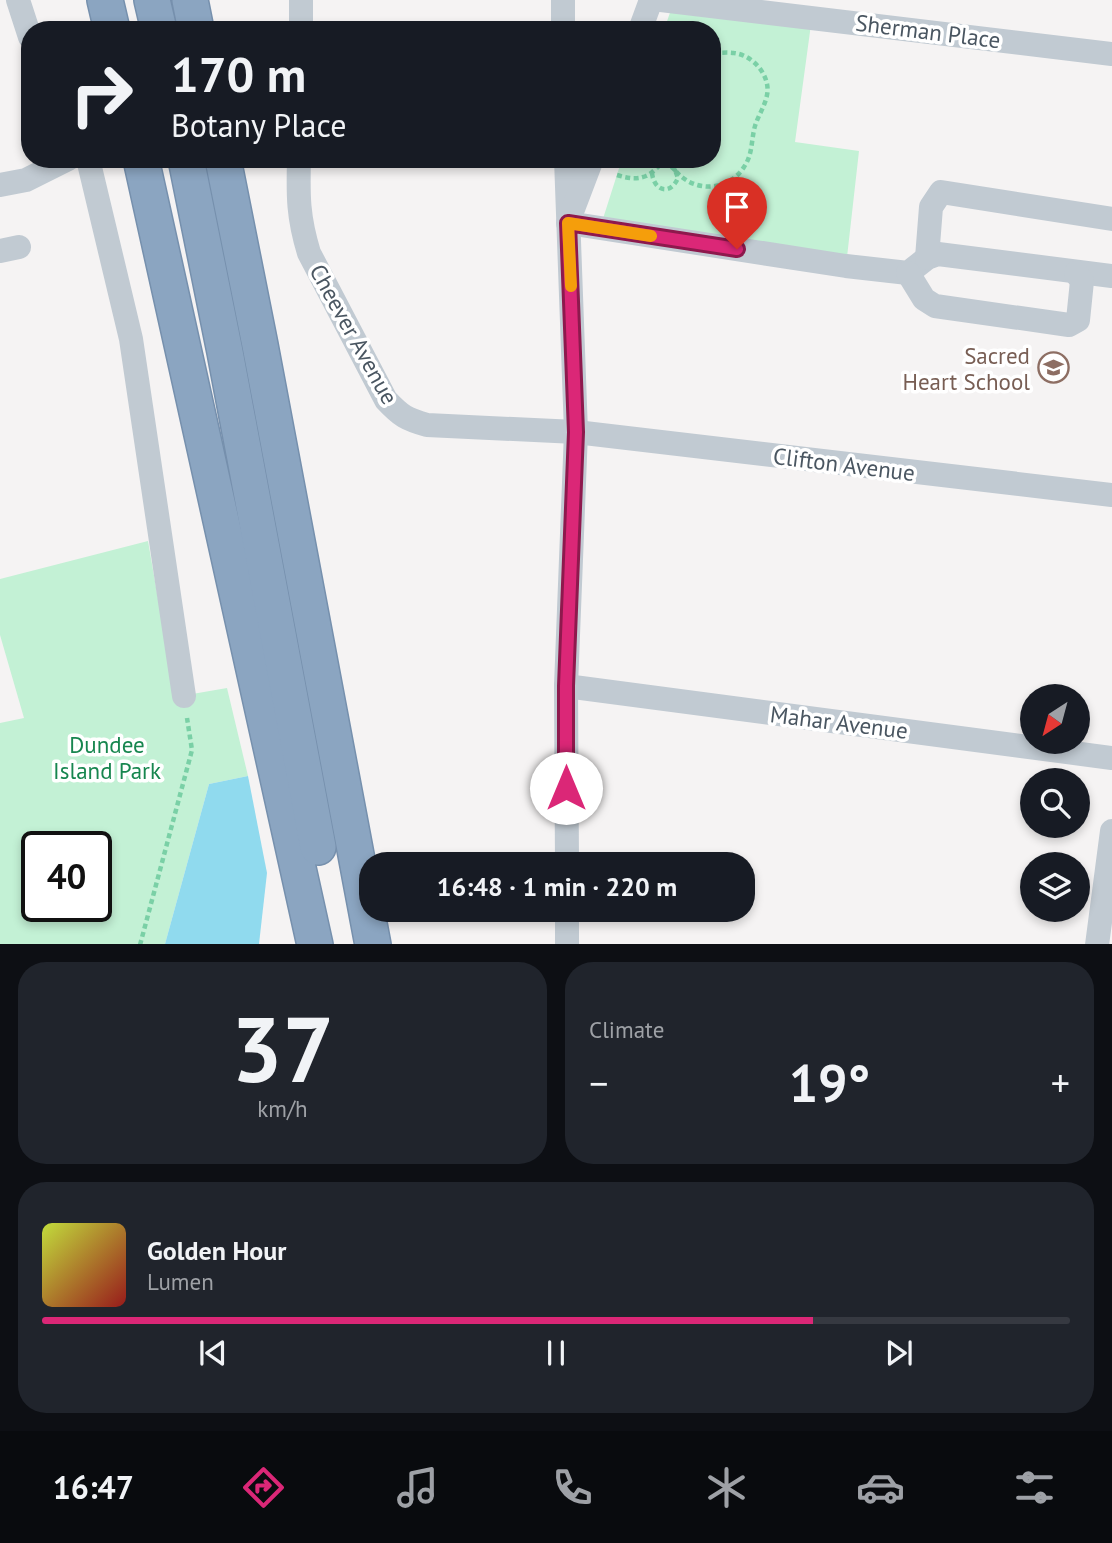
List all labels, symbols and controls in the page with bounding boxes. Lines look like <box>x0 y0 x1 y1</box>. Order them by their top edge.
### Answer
street label: Sherman Place <box>854 8 1002 54</box>
text: 170 m <box>171 42 306 106</box>
icon: right <box>56 49 147 140</box>
text: Botany Place <box>171 104 346 146</box>
pin <box>707 177 767 249</box>
icon: arrive <box>718 188 756 226</box>
street label: Cheever Avenue <box>304 259 404 409</box>
place label: Sacred Heart School <box>902 341 1030 396</box>
school or university icon: Sacred Heart School <box>1036 351 1070 385</box>
street label: Clifton Avenue <box>771 441 917 487</box>
north arrow <box>1020 684 1090 754</box>
map controls <box>1020 684 1090 922</box>
street label: Mahar Avenue <box>768 699 910 745</box>
park label: Dundee Island Park <box>53 730 161 785</box>
position arrow <box>529 751 603 825</box>
button: search <box>1020 768 1090 838</box>
speed limit sign: 40 <box>21 831 112 922</box>
button: layers <box>1020 852 1090 922</box>
text: 16:48 · 1 min · 220 m <box>437 870 677 903</box>
text: 37 <box>231 989 334 1107</box>
text: Climate <box>589 1015 664 1044</box>
text: 19° <box>789 1049 870 1116</box>
text: − <box>589 1058 608 1107</box>
text: + <box>1051 1058 1070 1107</box>
text: km/h <box>257 1094 308 1123</box>
text: Golden Hour <box>147 1234 286 1267</box>
text: Lumen <box>147 1267 214 1296</box>
icon: previous <box>194 1334 232 1372</box>
icon: pause <box>537 1334 575 1372</box>
icon: next <box>880 1334 918 1372</box>
icon: directions <box>239 1463 288 1512</box>
icon: music <box>393 1463 442 1512</box>
icon: phone <box>548 1463 597 1512</box>
icon: climate <box>702 1463 751 1512</box>
icon: car <box>856 1463 905 1512</box>
icon: filters <box>1010 1463 1059 1512</box>
text: 16:47 <box>53 1466 134 1508</box>

